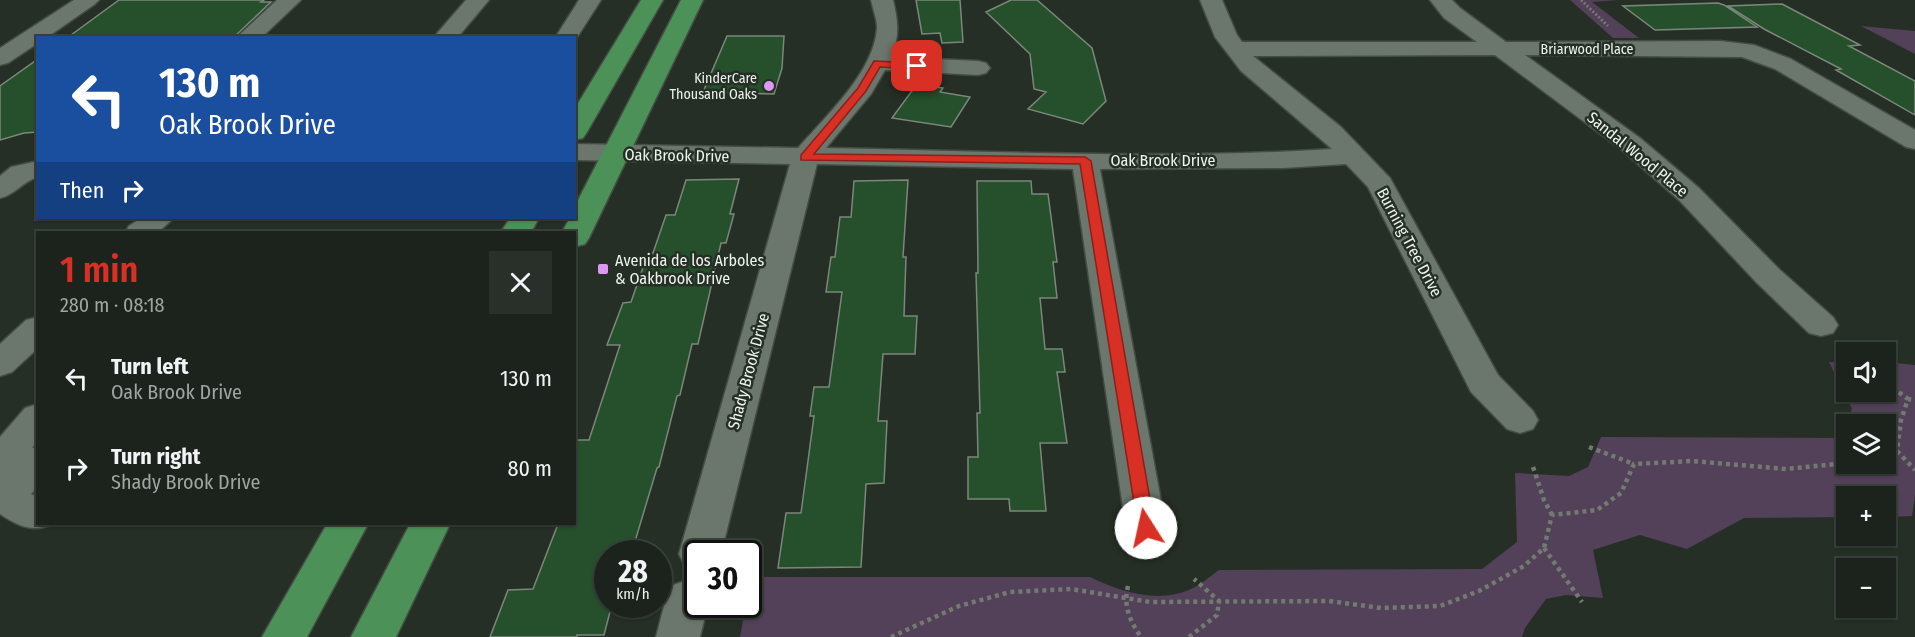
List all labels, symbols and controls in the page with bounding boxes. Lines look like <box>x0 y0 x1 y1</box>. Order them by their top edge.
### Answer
pin <box>891 40 942 91</box>
street label: Briarwood Place <box>1541 41 1633 58</box>
icon: arrive <box>900 49 933 82</box>
text: 130 m <box>159 58 260 108</box>
icon: left <box>60 60 138 138</box>
place label: KinderCare Thousand Oaks <box>670 70 757 103</box>
marker: KinderCare Thousand Oaks <box>762 79 776 93</box>
street label: Sandal Wood Place <box>1583 108 1692 201</box>
text: Oak Brook Drive <box>159 109 336 141</box>
street label: Oak Brook Drive <box>624 145 730 166</box>
street label: Oak Brook Drive <box>1111 151 1215 170</box>
icon: right <box>116 174 149 207</box>
text: Then <box>60 177 104 204</box>
street label: Burning Tree Drive <box>1373 185 1446 300</box>
text: 1 min <box>60 248 138 292</box>
button: close <box>489 251 552 314</box>
place label: Avenida de los Arboles & Oakbrook Drive <box>615 251 764 288</box>
marker: Avenida de los Arboles & Oakbrook Drive <box>596 262 610 276</box>
text: 280 m · 08:18 <box>60 293 165 317</box>
street label: Shady Brook Drive <box>724 311 773 431</box>
map controls <box>1836 342 1896 618</box>
button: sound <box>1836 342 1896 402</box>
text: Turn left <box>111 353 189 380</box>
icon: left <box>60 362 93 395</box>
text: 130 m <box>500 365 552 392</box>
text: Oak Brook Drive <box>111 380 242 404</box>
button: layers <box>1836 414 1896 474</box>
text: Turn right <box>111 443 200 470</box>
icon: right <box>60 452 93 485</box>
text: 80 m <box>507 455 552 482</box>
text: Shady Brook Drive <box>111 470 260 494</box>
button: + <box>1836 486 1896 546</box>
position arrow <box>1114 496 1178 560</box>
speed limit sign: 30 <box>684 540 762 618</box>
text: 28 <box>618 554 648 590</box>
button: − <box>1836 558 1896 618</box>
text: km/h <box>616 585 650 603</box>

